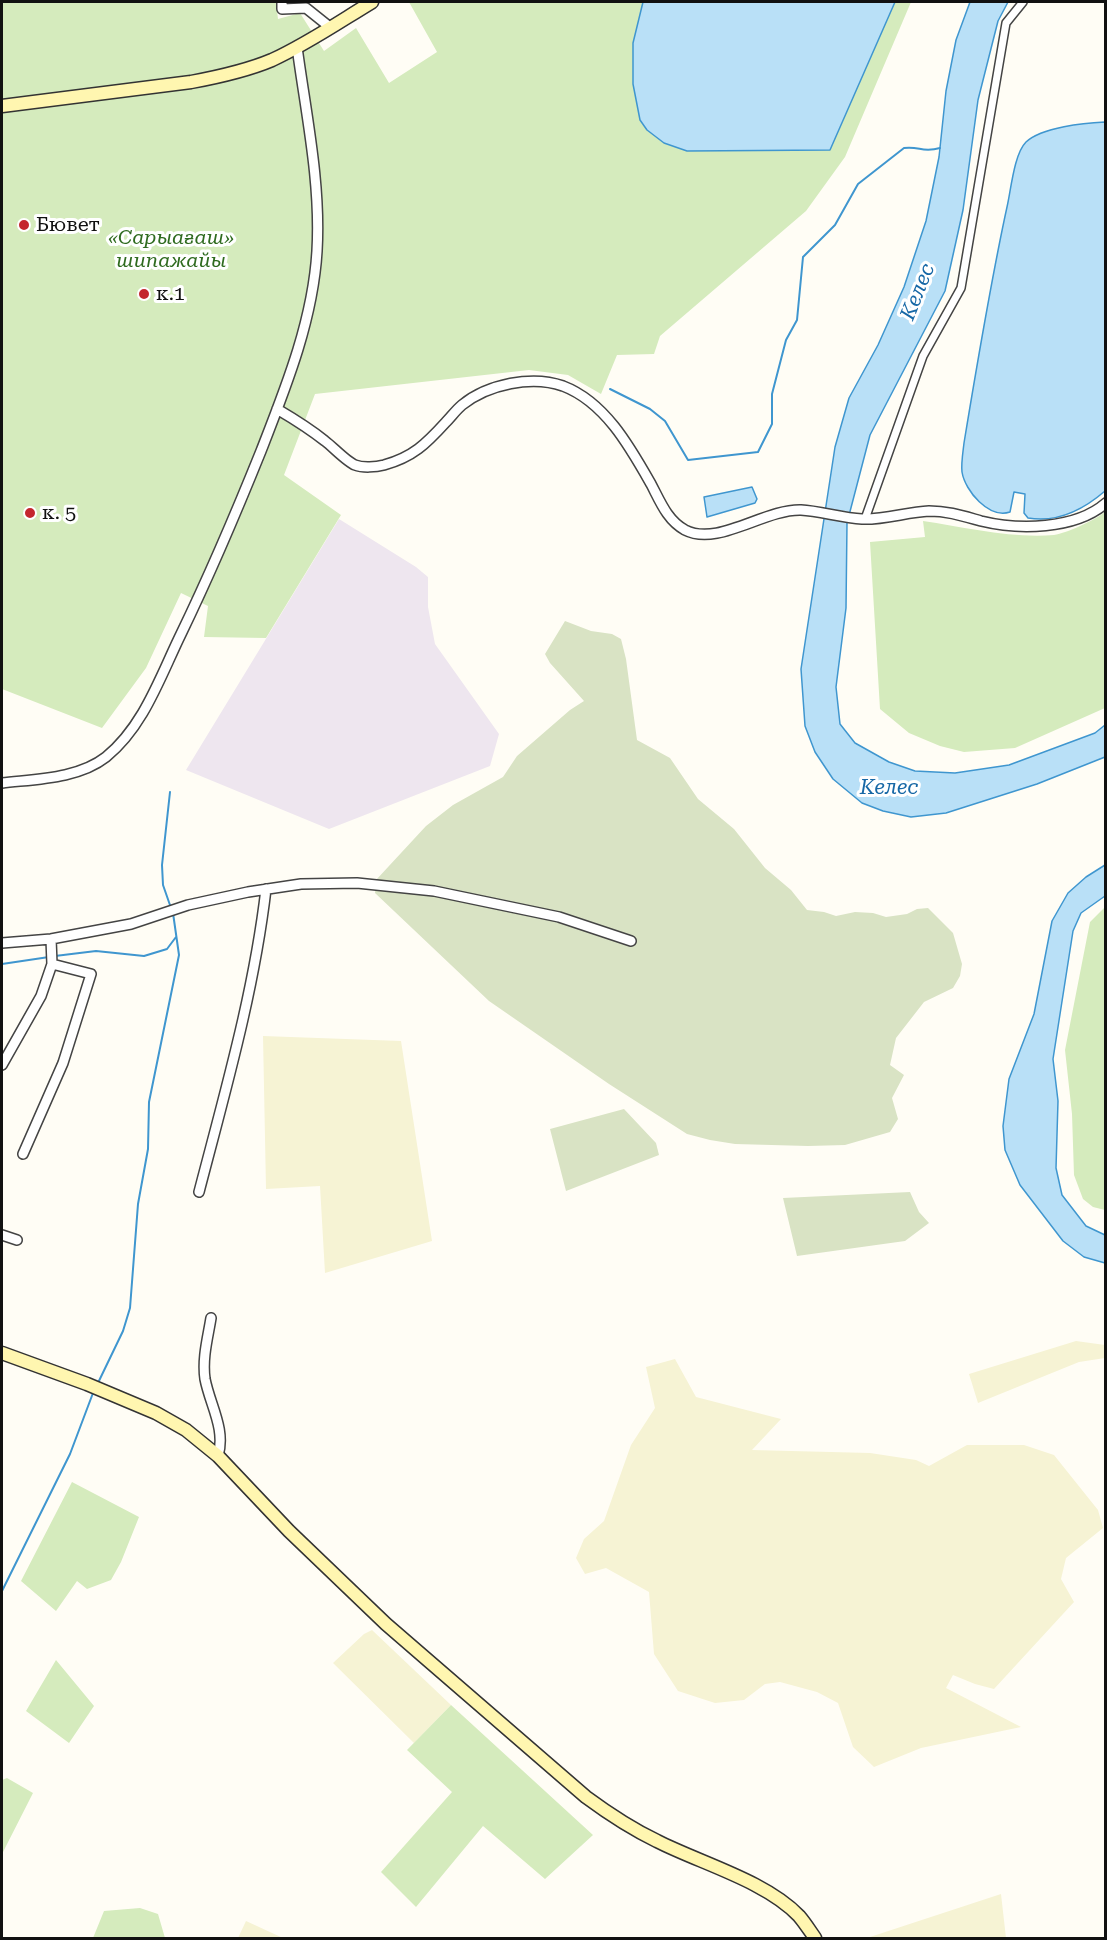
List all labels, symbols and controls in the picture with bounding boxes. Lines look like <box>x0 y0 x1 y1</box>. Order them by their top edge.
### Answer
place label: Бювет <box>36 213 100 237</box>
marker: Бювет <box>17 218 31 232</box>
park label: «Сарыағаш» шипажайы <box>108 226 234 273</box>
water label: Келес <box>895 260 941 324</box>
place label: к.1 <box>156 282 185 306</box>
marker: к.1 <box>137 287 151 301</box>
place label: к. 5 <box>42 501 76 525</box>
marker: к. 5 <box>23 506 37 520</box>
water label: Келес <box>860 775 918 801</box>

